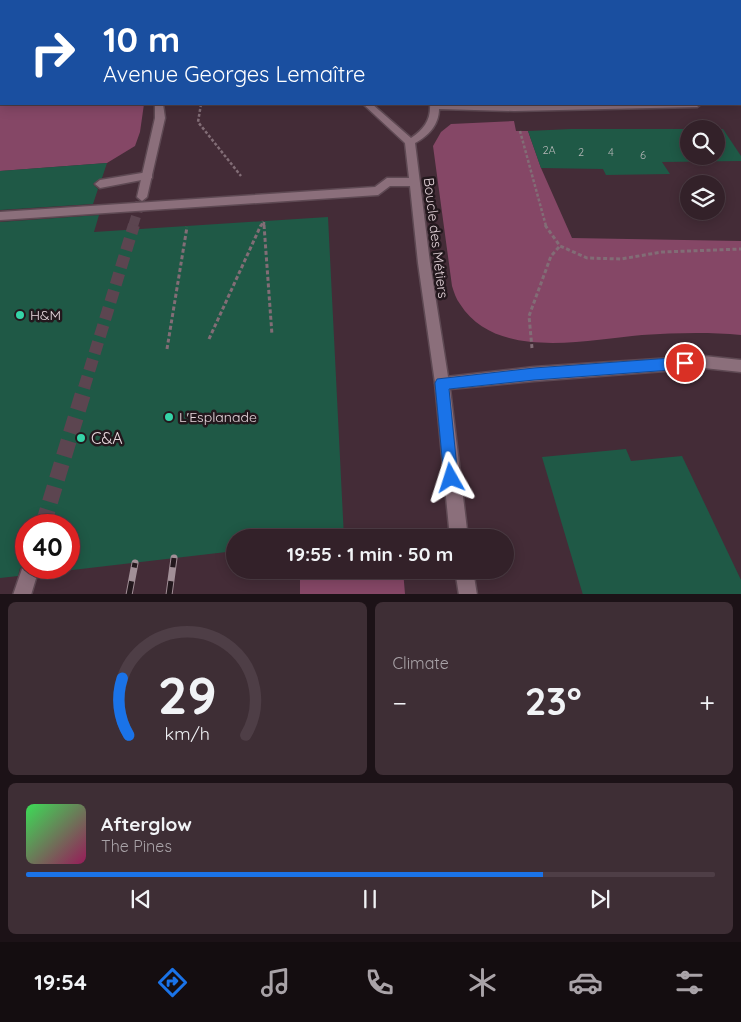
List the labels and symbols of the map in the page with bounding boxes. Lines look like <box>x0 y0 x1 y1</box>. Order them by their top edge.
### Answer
house number: 2A <box>542 143 556 157</box>
house number: 2 <box>578 145 584 159</box>
house number: 4 <box>608 145 614 159</box>
house number: 6 <box>640 148 646 162</box>
street label: Boucle des Métiers <box>420 177 452 299</box>
place label: H&M <box>30 306 61 324</box>
marker: H&M <box>14 309 26 321</box>
pin <box>664 342 706 384</box>
place label: L'Esplanade <box>179 408 257 426</box>
marker: L'Esplanade <box>163 411 175 423</box>
place label: C&A <box>91 428 123 448</box>
marker: C&A <box>75 432 87 444</box>
position arrow <box>424 451 476 503</box>
speed limit sign: 40 <box>15 514 80 579</box>

